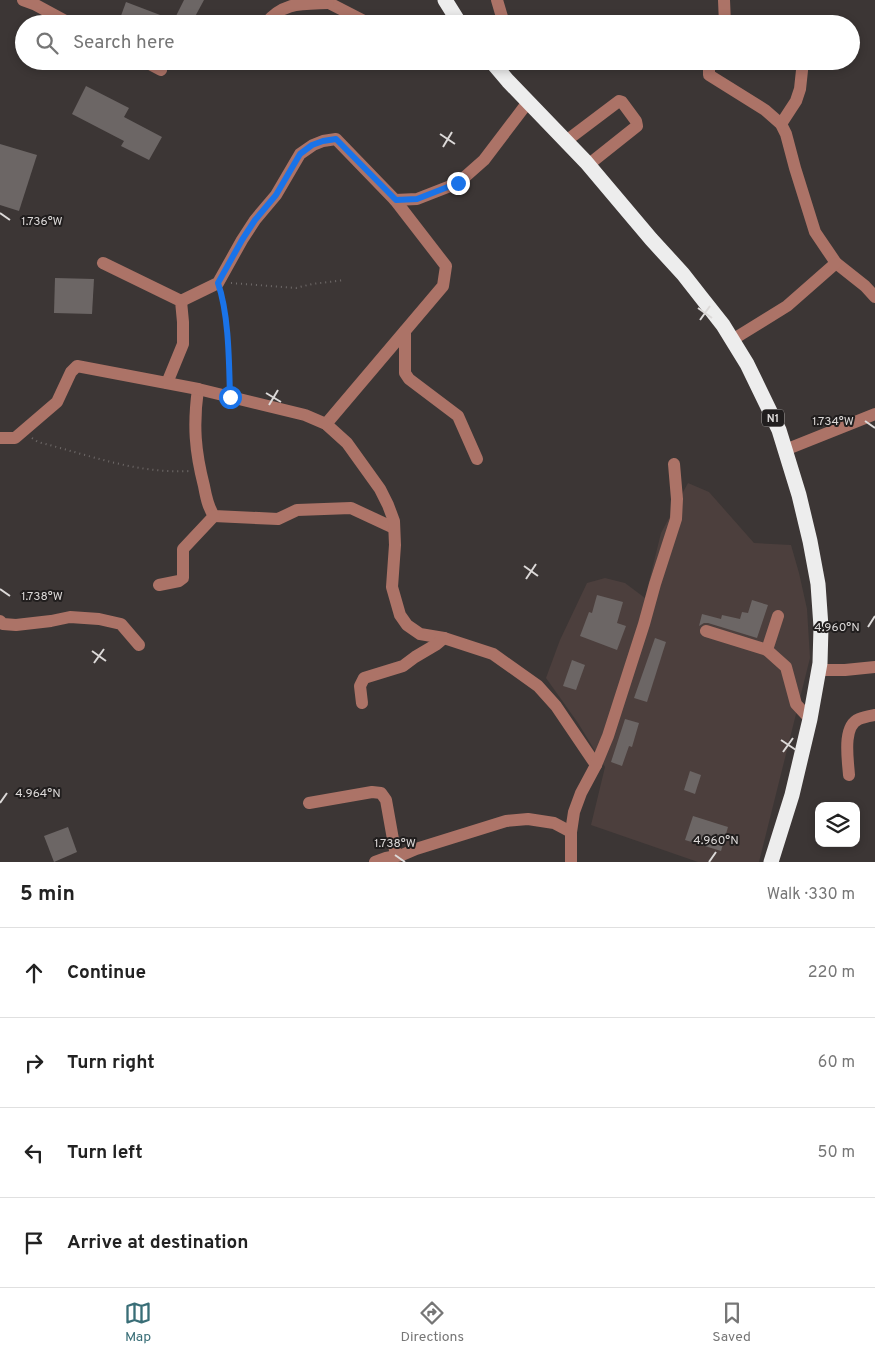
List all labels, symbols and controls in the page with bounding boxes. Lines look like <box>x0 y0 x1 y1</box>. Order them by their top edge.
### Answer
search box <box>15 15 860 70</box>
icon: search <box>33 29 61 57</box>
text: Search here <box>73 31 175 55</box>
route end <box>447 172 470 195</box>
text: 1.736°W <box>21 214 63 230</box>
route start <box>219 386 242 409</box>
road number: N1 <box>762 409 784 426</box>
text: 1.734°W <box>812 414 854 430</box>
text: 1.738°W <box>21 589 63 605</box>
text: 4.960°N <box>814 620 860 636</box>
text: 4.964°N <box>15 786 61 802</box>
map controls <box>815 802 860 847</box>
button: layers <box>815 802 860 847</box>
text: 4.960°N <box>693 833 739 849</box>
text: 1.738°W <box>374 836 416 852</box>
text: 5 min <box>20 881 75 908</box>
text: Walk · 330 m <box>767 885 855 905</box>
icon: ahead <box>20 959 48 987</box>
text: Continue <box>67 961 146 985</box>
text: 220 m <box>808 963 855 983</box>
icon: right <box>20 1049 48 1077</box>
text: Turn right <box>67 1051 155 1075</box>
text: 60 m <box>818 1053 855 1073</box>
icon: left <box>20 1139 48 1167</box>
text: Turn left <box>67 1141 143 1165</box>
text: 50 m <box>818 1143 855 1163</box>
icon: arrive <box>20 1229 48 1257</box>
text: Arrive at destination <box>67 1231 248 1255</box>
tab: Map <box>124 1299 152 1346</box>
tab: Directions <box>400 1299 464 1346</box>
tab: Saved <box>712 1299 751 1346</box>

